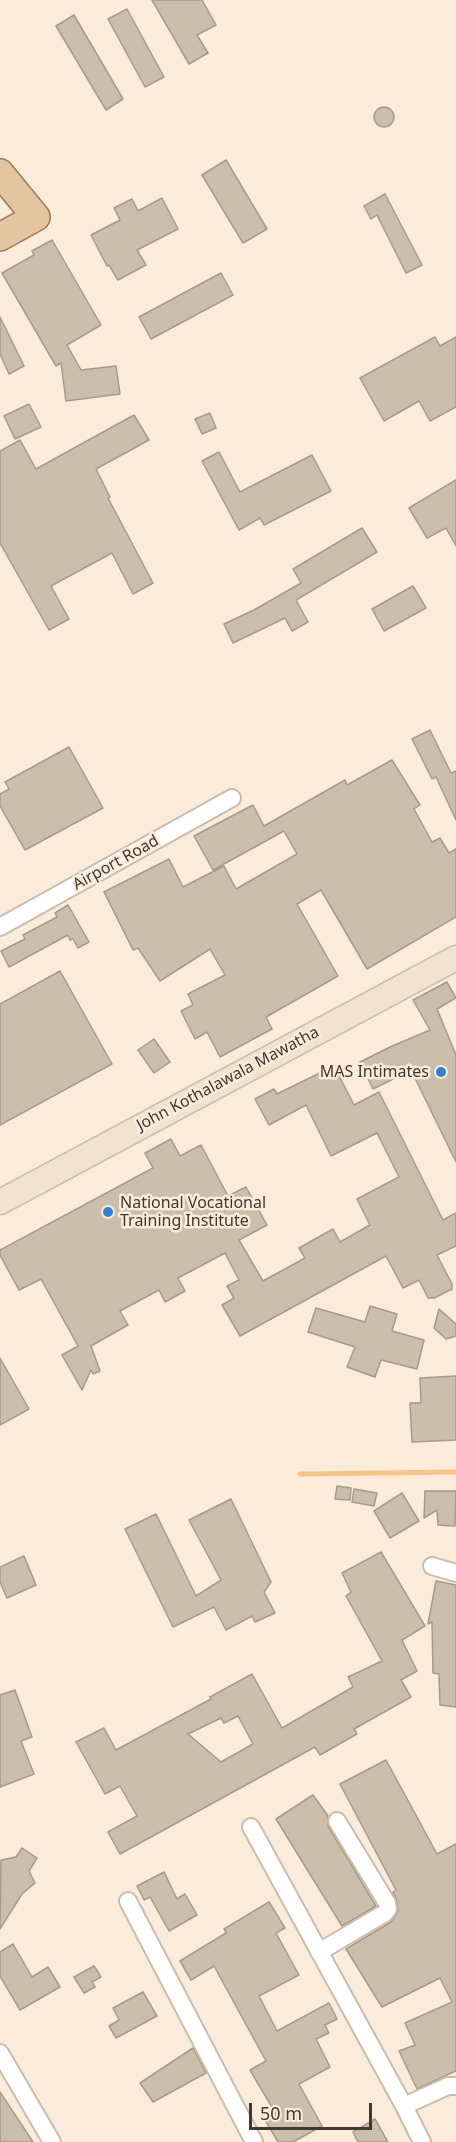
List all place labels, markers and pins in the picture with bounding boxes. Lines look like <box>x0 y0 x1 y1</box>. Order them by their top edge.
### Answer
place label: MAS Intimates <box>320 1062 429 1082</box>
marker: MAS Intimates <box>434 1065 448 1079</box>
place label: National Vocational Training Institute <box>120 1193 266 1231</box>
marker: National Vocational Training Institute <box>101 1205 115 1219</box>

